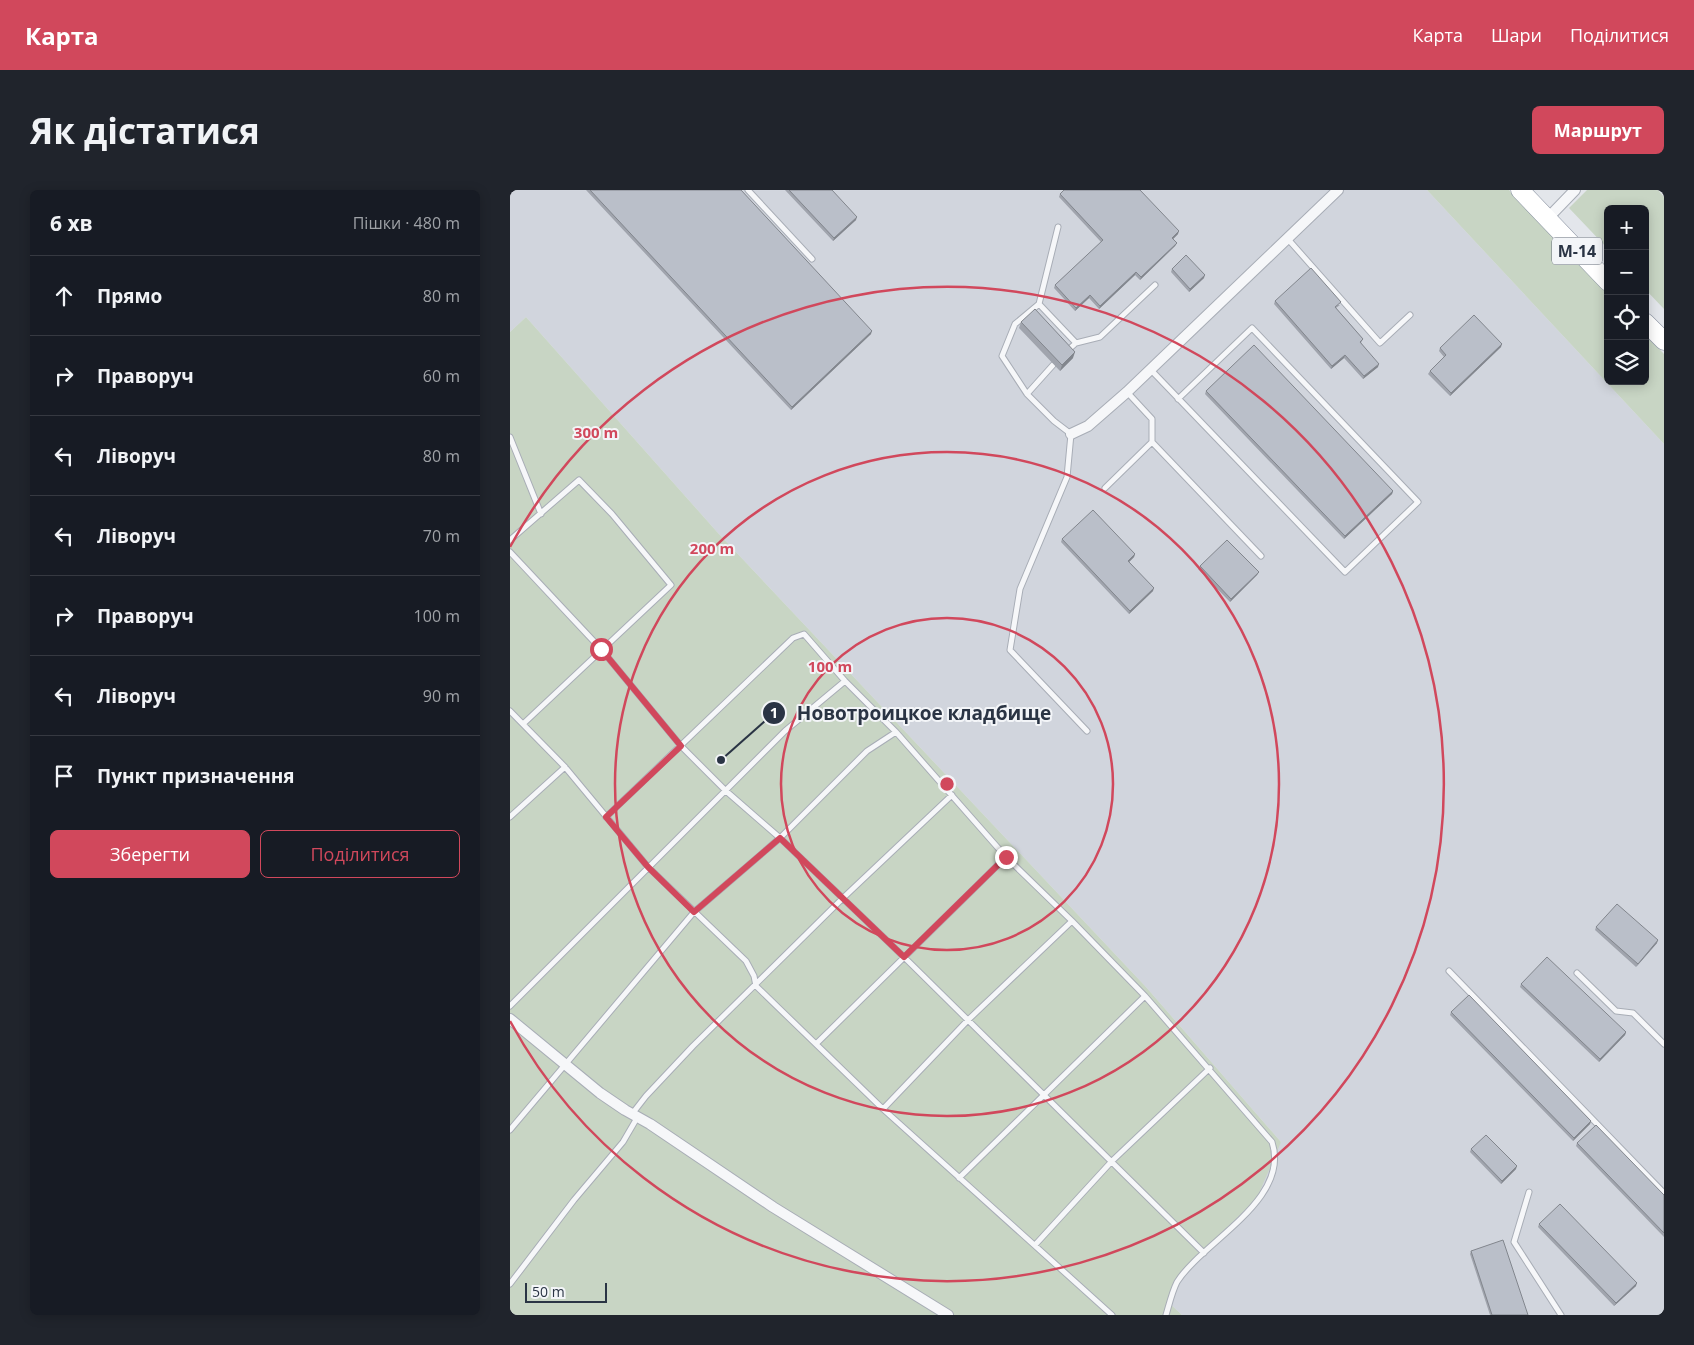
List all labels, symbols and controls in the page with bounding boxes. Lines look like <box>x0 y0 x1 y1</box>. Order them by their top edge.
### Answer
text: Карта <box>25 19 99 52</box>
text: Карта <box>1412 23 1463 47</box>
text: Шари <box>1491 23 1542 47</box>
text: Поділитися <box>1570 23 1669 47</box>
button: Маршрут <box>1532 106 1664 154</box>
text: Як дістатися <box>30 107 260 154</box>
map controls <box>1604 205 1649 385</box>
button: + <box>1604 205 1649 250</box>
text: 6 хв <box>50 209 93 237</box>
text: Пішки · 480 m <box>353 212 460 234</box>
road number: М-14 <box>1552 238 1602 264</box>
button: − <box>1604 250 1649 295</box>
icon: ahead <box>50 282 78 310</box>
text: Прямо <box>97 283 162 309</box>
text: 80 m <box>423 285 460 307</box>
button: locate <box>1604 295 1649 340</box>
button: layers <box>1604 340 1649 385</box>
icon: right <box>50 362 78 390</box>
text: Праворуч <box>97 363 194 389</box>
text: 60 m <box>423 365 460 387</box>
text: 300 m <box>574 422 618 442</box>
icon: left <box>50 442 78 470</box>
text: Ліворуч <box>97 443 176 469</box>
text: 80 m <box>423 445 460 467</box>
icon: left <box>50 522 78 550</box>
text: Ліворуч <box>97 523 176 549</box>
text: 70 m <box>423 525 460 547</box>
text: 200 m <box>690 538 734 558</box>
icon: right <box>50 602 78 630</box>
text: Праворуч <box>97 603 194 629</box>
text: 100 m <box>414 605 460 627</box>
route start <box>590 638 613 661</box>
text: 100 m <box>808 656 852 676</box>
icon: left <box>50 682 78 710</box>
text: Ліворуч <box>97 683 176 709</box>
text: 90 m <box>423 685 460 707</box>
callout: Новотроицкое кладбище <box>762 696 1061 730</box>
text: Новотроицкое кладбище <box>797 700 1051 726</box>
text: 1 <box>770 702 778 722</box>
icon: arrive <box>50 762 78 790</box>
text: Пункт призначення <box>97 763 295 789</box>
centre of rings <box>938 775 956 793</box>
button: Зберегти <box>50 830 250 878</box>
button: Поділитися <box>260 830 460 878</box>
route end <box>995 846 1018 869</box>
scale bar <box>525 1280 608 1303</box>
text: 50 m <box>532 1282 565 1301</box>

